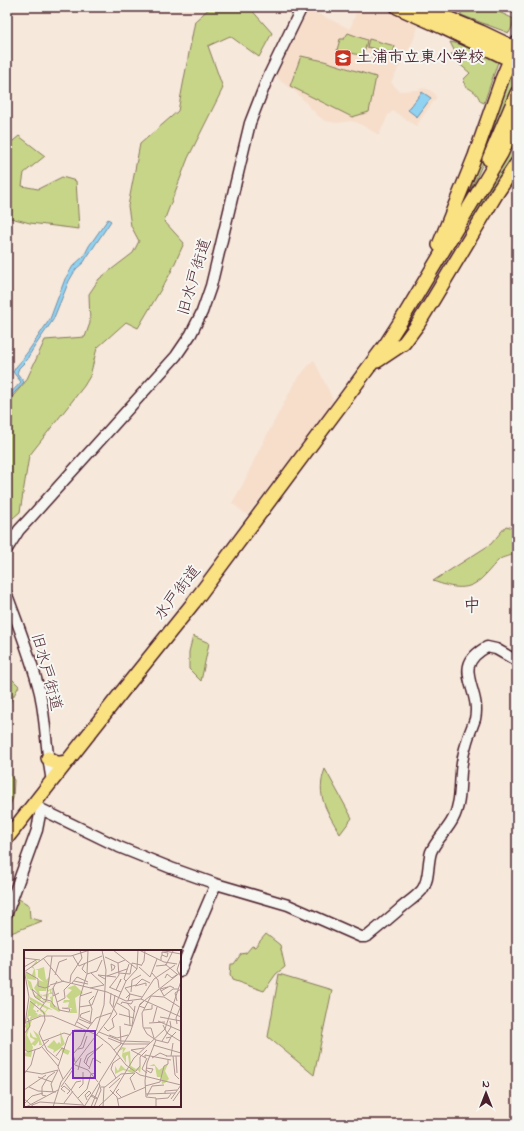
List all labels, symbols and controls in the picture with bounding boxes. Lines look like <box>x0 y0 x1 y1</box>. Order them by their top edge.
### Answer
place label: 土浦市立東小学校 <box>356 46 484 70</box>
school or university icon: 土浦市立東小学校 <box>333 48 353 68</box>
street label: 旧水戸街道 <box>172 235 218 319</box>
street label: 水戸街道 <box>149 560 207 626</box>
district label: 中 <box>463 594 481 620</box>
street label: 旧水戸街道 <box>24 630 68 714</box>
inset map <box>24 950 181 1107</box>
north arrow <box>466 1073 506 1113</box>
text: N <box>482 1076 490 1092</box>

